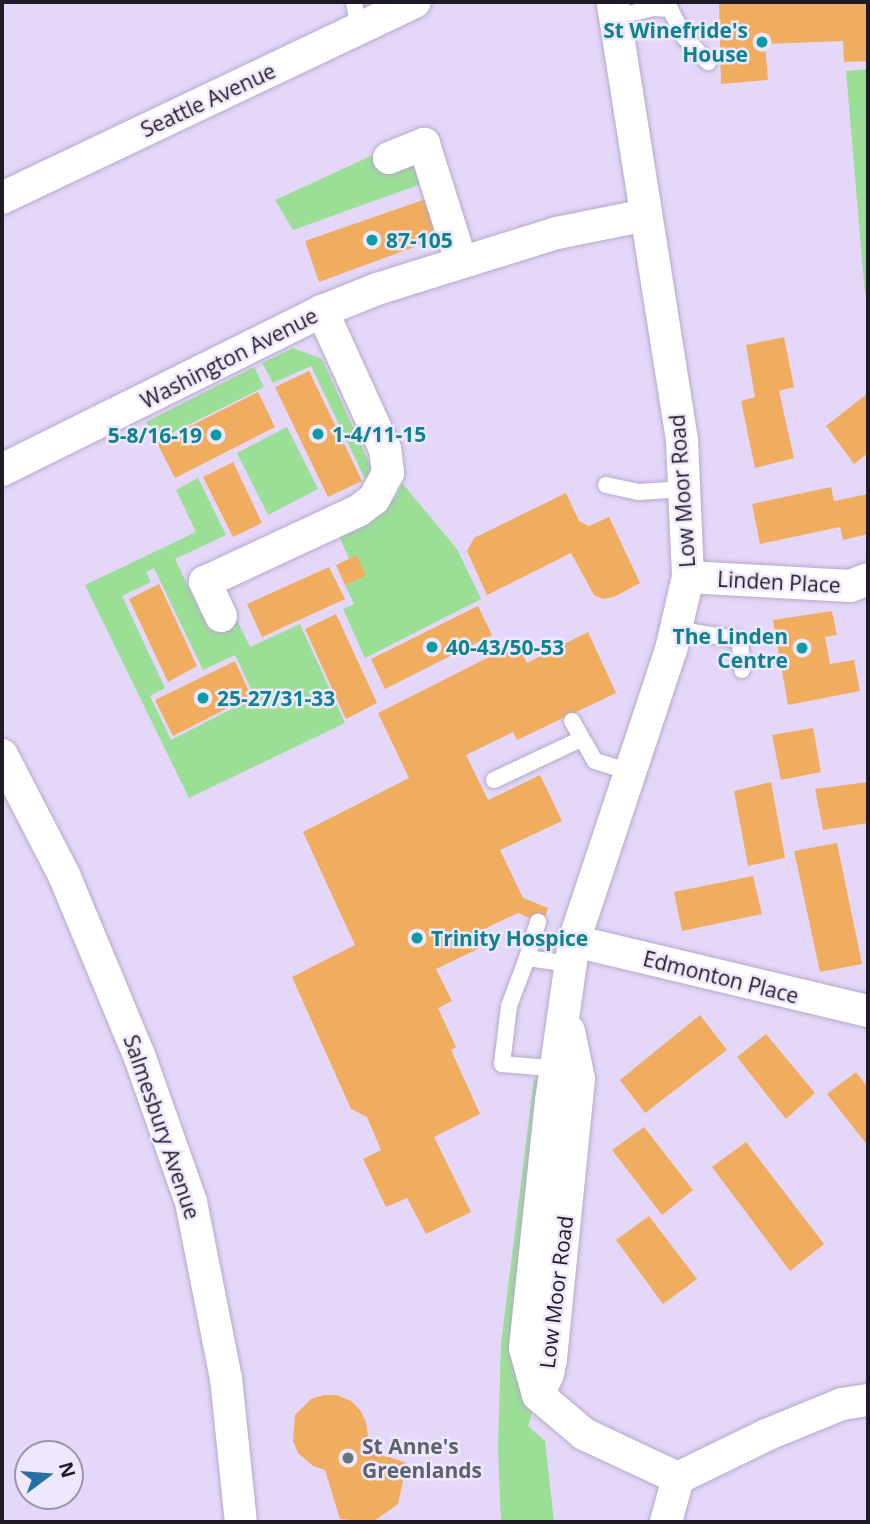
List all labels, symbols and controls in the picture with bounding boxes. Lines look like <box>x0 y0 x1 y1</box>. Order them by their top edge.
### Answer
place label: St Winefride's House <box>603 17 748 67</box>
marker: St Winefride's House <box>754 34 770 50</box>
street label: Seattle Avenue <box>137 58 279 142</box>
place label: 87-105 <box>386 227 453 253</box>
marker: 87-105 <box>364 232 380 248</box>
street label: Washington Avenue <box>136 302 322 414</box>
street label: Low Moor Road <box>664 413 700 569</box>
place label: 1-4/11-15 <box>332 421 426 447</box>
place label: 5-8/16-19 <box>108 422 202 448</box>
marker: 1-4/11-15 <box>310 426 326 442</box>
marker: 5-8/16-19 <box>208 427 224 443</box>
street label: Linden Place <box>717 566 841 598</box>
place label: The Linden Centre <box>673 623 788 673</box>
place label: 40-43/50-53 <box>446 634 564 660</box>
marker: 40-43/50-53 <box>424 639 440 655</box>
marker: The Linden Centre <box>794 640 810 656</box>
place label: 25-27/31-33 <box>217 685 335 711</box>
marker: 25-27/31-33 <box>195 690 211 706</box>
place label: Trinity Hospice <box>431 925 588 951</box>
marker: Trinity Hospice <box>409 930 425 946</box>
street label: Edmonton Place <box>641 945 801 1009</box>
street label: Salmesbury Avenue <box>119 1032 205 1222</box>
street label: Low Moor Road <box>534 1214 578 1370</box>
place label: St Anne's Greenlands <box>362 1433 482 1483</box>
north arrow <box>14 1440 84 1510</box>
marker: St Anne's Greenlands <box>340 1450 356 1466</box>
text: N <box>53 1459 82 1481</box>

